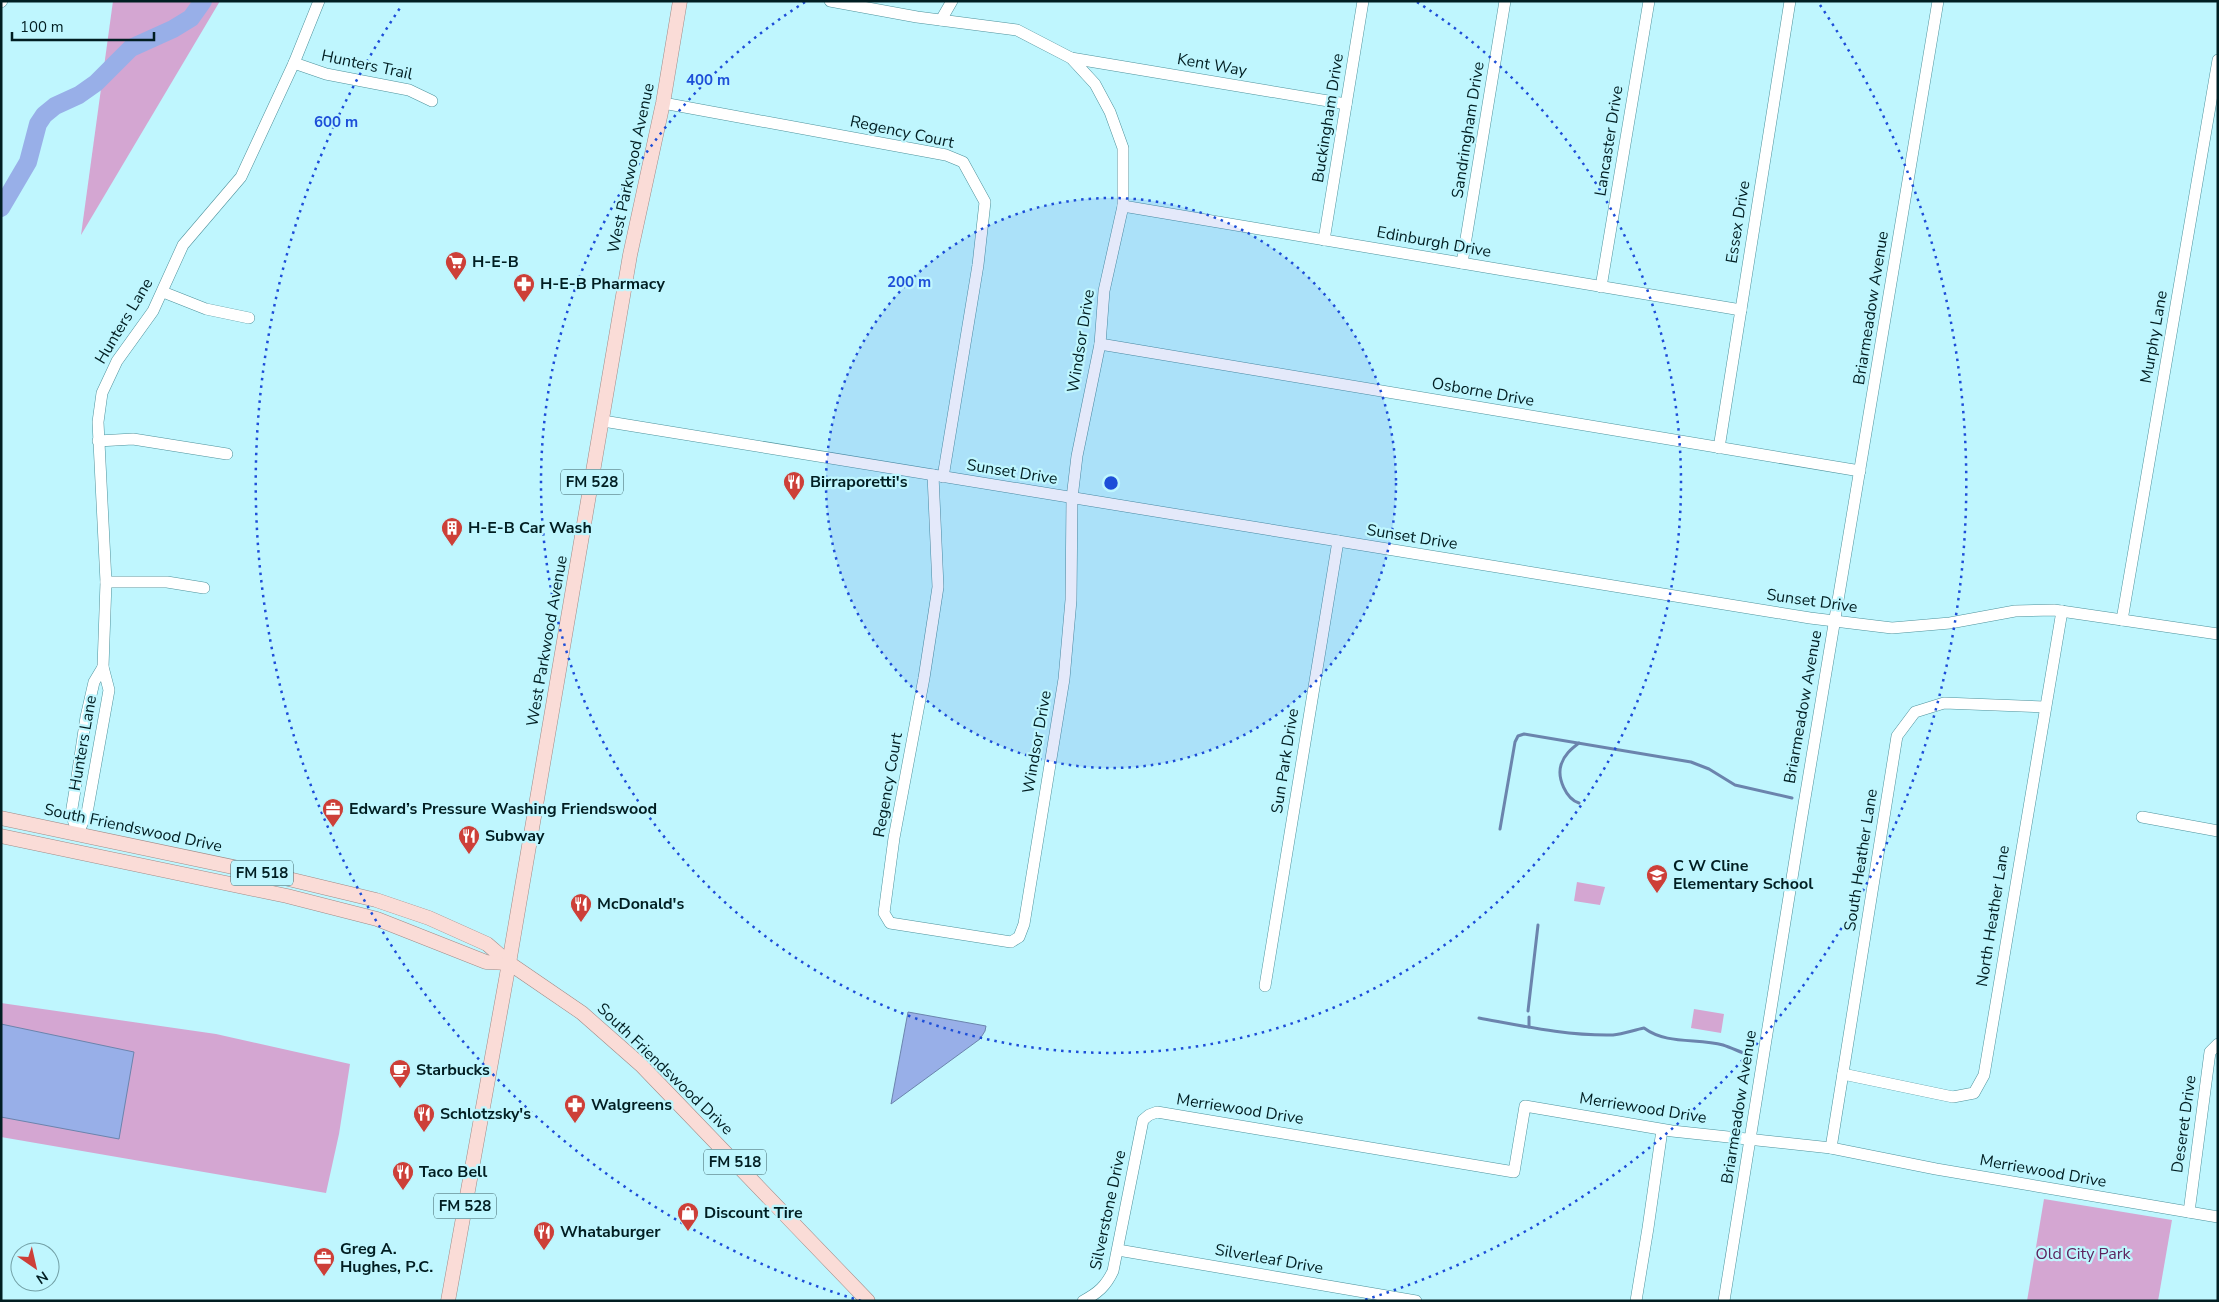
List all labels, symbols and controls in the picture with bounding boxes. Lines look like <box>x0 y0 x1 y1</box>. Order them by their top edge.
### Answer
scale bar <box>12 10 155 42</box>
text: 100 m <box>20 17 64 37</box>
street label: Hunters Trail <box>319 45 415 85</box>
street label: Kent Way <box>1175 48 1249 82</box>
street label: Buckingham Drive <box>1307 52 1349 184</box>
street label: Sandringham Drive <box>1446 60 1490 200</box>
text: 400 m <box>686 70 730 90</box>
street label: West Parkwood Avenue <box>602 81 660 255</box>
street label: Lancaster Drive <box>1589 84 1629 198</box>
street label: Regency Court <box>848 110 956 154</box>
text: 600 m <box>314 112 358 132</box>
street label: Essex Drive <box>1721 179 1755 265</box>
street label: Edinburgh Drive <box>1375 221 1493 263</box>
street label: Briarmeadow Avenue <box>1848 230 1894 386</box>
supermarket icon: H-E-B <box>444 250 468 281</box>
place label: H-E-B <box>472 251 519 273</box>
pharmacy icon: H-E-B Pharmacy <box>512 272 536 303</box>
text: 200 m <box>887 272 931 292</box>
place label: H-E-B Pharmacy <box>540 273 665 295</box>
street label: Hunters Lane <box>90 274 158 368</box>
street label: Windsor Drive <box>1062 288 1100 394</box>
street label: Murphy Lane <box>2135 289 2173 385</box>
street label: Osborne Drive <box>1430 372 1536 412</box>
street label: Sunset Drive <box>965 454 1059 490</box>
road number: FM 528 <box>561 470 623 494</box>
restaurant icon: Birraporetti's <box>782 470 806 501</box>
place label: Birraporetti's <box>810 471 908 493</box>
centre of rings <box>1102 474 1120 492</box>
building icon: H-E-B Car Wash <box>440 516 464 547</box>
place label: H-E-B Car Wash <box>468 517 592 539</box>
street label: Sunset Drive <box>1365 519 1459 555</box>
street label: West Parkwood Avenue <box>521 554 573 728</box>
street label: Sunset Drive <box>1765 584 1859 618</box>
street label: Briarmeadow Avenue <box>1779 629 1827 785</box>
street label: Windsor Drive <box>1017 689 1057 795</box>
street label: Hunters Lane <box>64 694 102 792</box>
street label: Sun Park Drive <box>1266 707 1304 815</box>
street label: Regency Court <box>868 731 908 839</box>
street label: South Heather Lane <box>1839 787 1883 933</box>
office icon: Edward’s Pressure Washing Friendswood <box>321 797 345 828</box>
street label: South Friendswood Drive <box>42 798 224 858</box>
place label: Edward’s Pressure Washing Friendswood <box>349 798 657 820</box>
restaurant icon: Subway <box>457 824 481 855</box>
place label: Subway <box>485 825 545 847</box>
street label: North Heather Lane <box>1971 844 2015 988</box>
place label: C W Cline Elementary School <box>1673 855 1813 895</box>
road number: FM 518 <box>231 860 293 886</box>
school or university icon: C W Cline Elementary School <box>1645 863 1669 894</box>
restaurant icon: McDonald's <box>569 892 593 923</box>
place label: McDonald's <box>597 893 684 915</box>
street label: South Friendswood Drive <box>592 998 738 1140</box>
street label: Briarmeadow Avenue <box>1716 1029 1762 1185</box>
cafe icon: Starbucks <box>388 1058 412 1089</box>
place label: Starbucks <box>416 1059 490 1081</box>
street label: Deseret Drive <box>2166 1074 2202 1174</box>
street label: Merriewood Drive <box>1578 1087 1708 1129</box>
street label: Merriewood Drive <box>1175 1088 1305 1130</box>
pharmacy icon: Walgreens <box>563 1093 587 1124</box>
place label: Walgreens <box>591 1094 672 1116</box>
restaurant icon: Schlotzsky's <box>412 1102 436 1133</box>
place label: Schlotzsky's <box>440 1103 531 1125</box>
street label: Silverstone Drive <box>1085 1148 1131 1272</box>
street label: Merriewood Drive <box>1978 1149 2108 1193</box>
road number: FM 518 <box>704 1150 766 1174</box>
restaurant icon: Taco Bell <box>391 1160 415 1191</box>
place label: Taco Bell <box>419 1161 487 1183</box>
road number: FM 528 <box>434 1194 496 1218</box>
shop icon: Discount Tire <box>676 1201 700 1232</box>
place label: Discount Tire <box>704 1202 803 1224</box>
restaurant icon: Whataburger <box>532 1220 556 1251</box>
place label: Whataburger <box>560 1221 661 1243</box>
place label: Greg A. Hughes, P.C. <box>340 1238 433 1278</box>
street label: Silverleaf Drive <box>1213 1239 1325 1279</box>
north arrow <box>10 1242 60 1292</box>
park label: Old City Park <box>2036 1243 2131 1265</box>
office icon: Greg A. Hughes, P.C. <box>312 1246 336 1277</box>
text: N <box>32 1267 52 1288</box>

